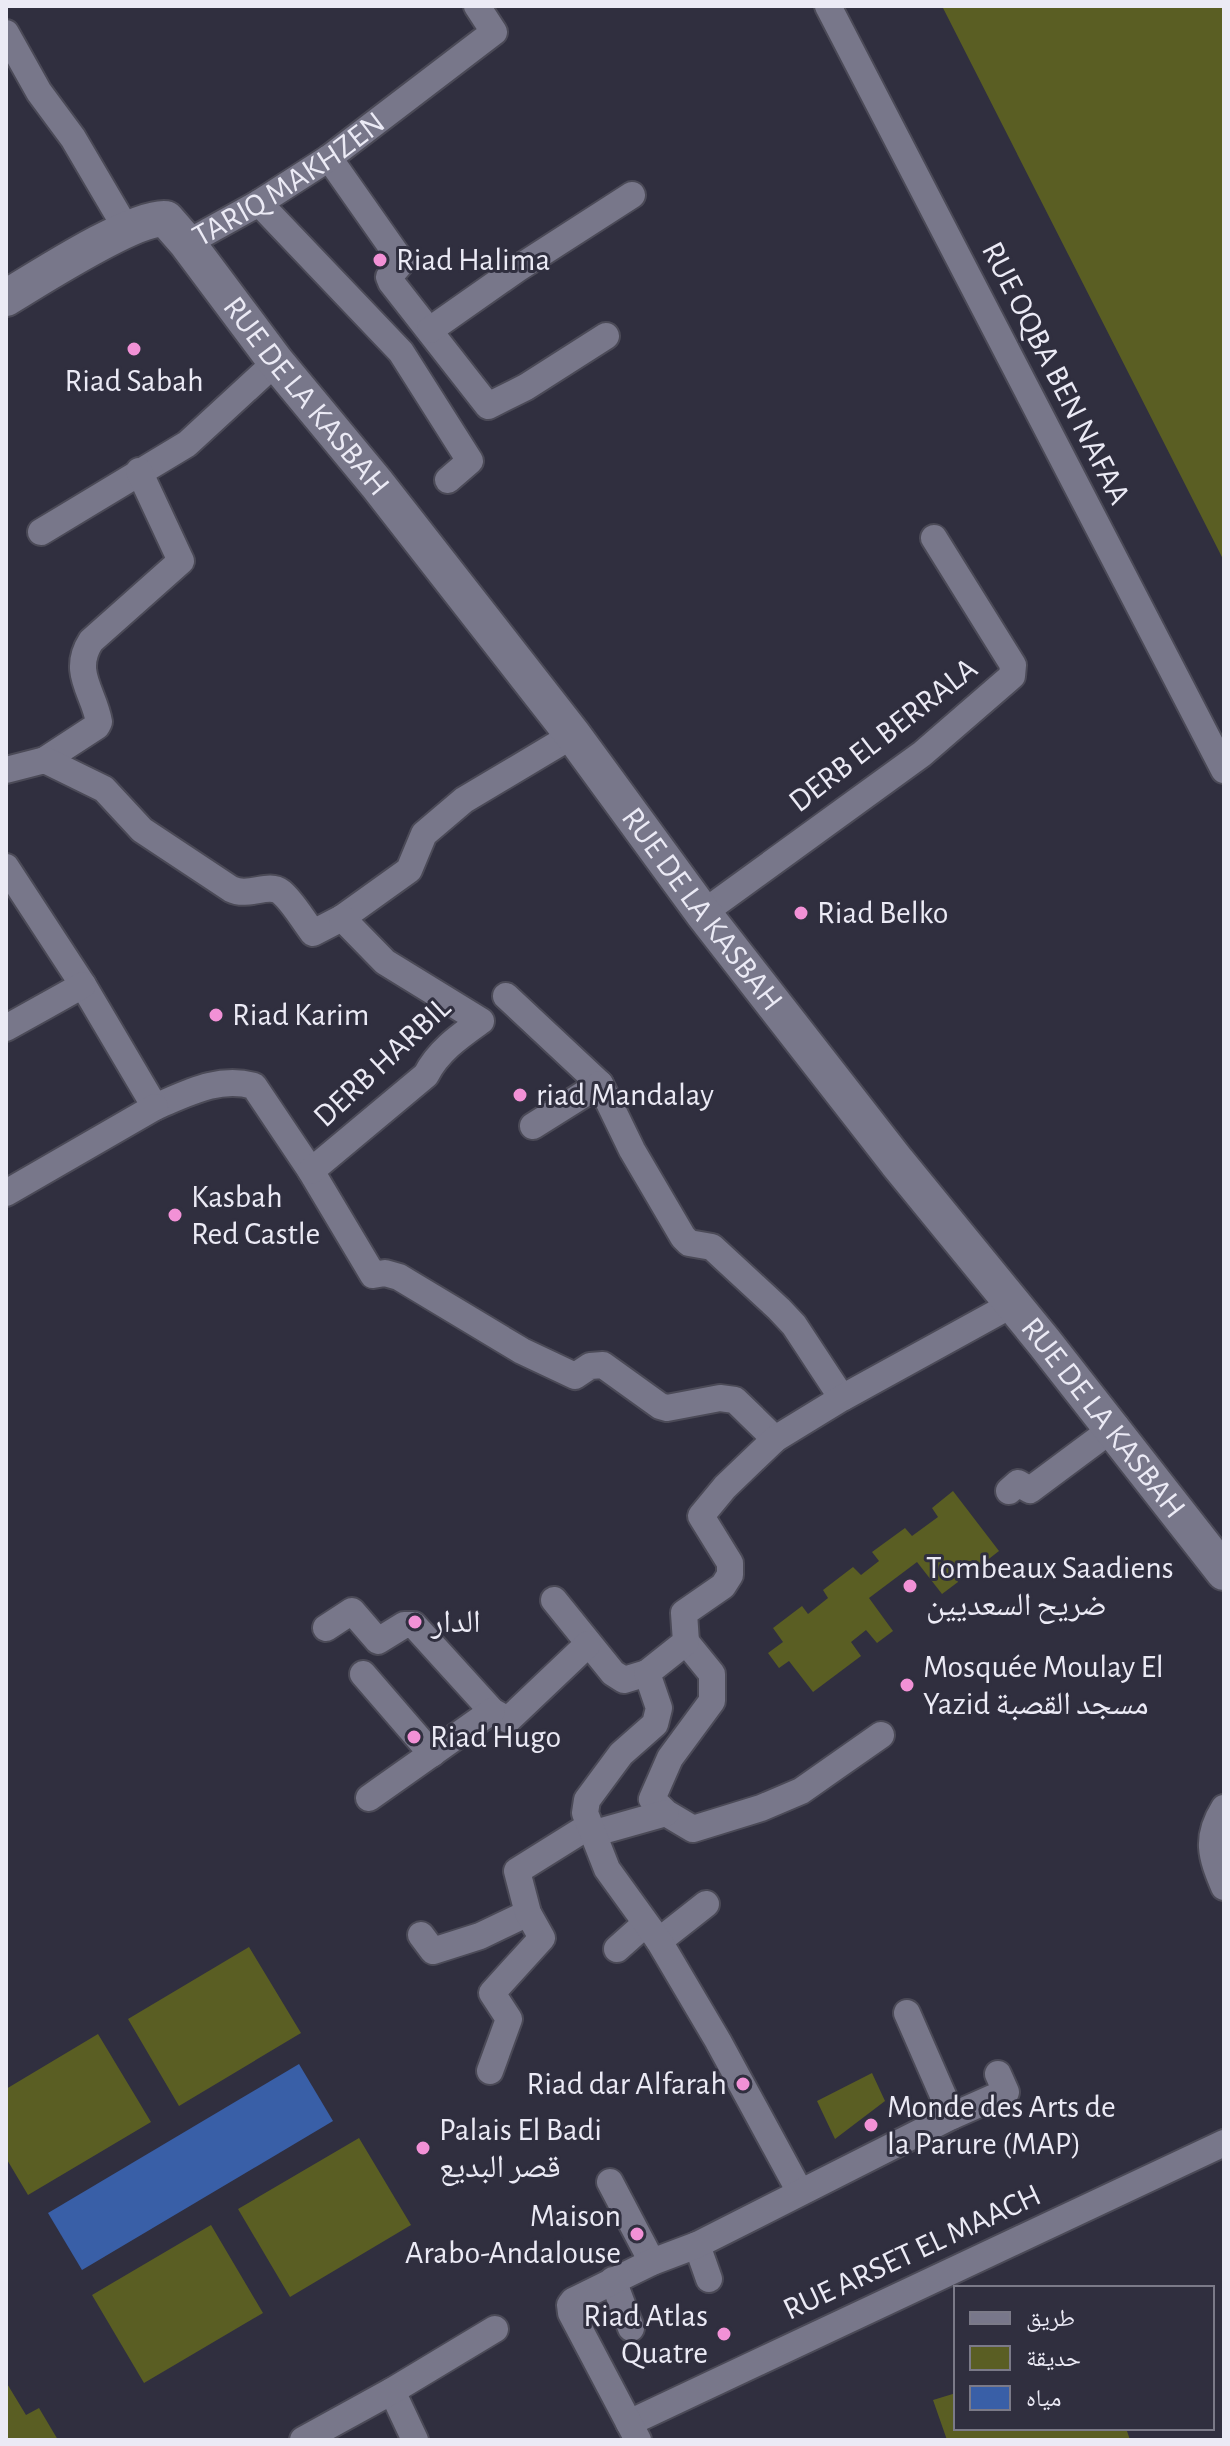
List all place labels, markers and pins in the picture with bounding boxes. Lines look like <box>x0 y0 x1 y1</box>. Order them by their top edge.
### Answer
place label: Riad Halima <box>396 244 550 276</box>
marker: Riad Halima <box>371 251 389 269</box>
marker: Riad Sabah <box>125 340 143 358</box>
place label: Riad Sabah <box>64 365 204 397</box>
place label: Riad Belko <box>817 897 948 929</box>
marker: Riad Belko <box>792 904 810 922</box>
place label: Riad Karim <box>232 999 369 1031</box>
marker: Riad Karim <box>207 1006 225 1024</box>
place label: riad Mandalay <box>536 1079 714 1111</box>
marker: riad Mandalay <box>511 1086 529 1104</box>
place label: Kasbah Red Castle <box>191 1181 320 1250</box>
marker: Kasbah Red Castle <box>166 1206 184 1224</box>
place label: Tombeaux Saadiens ضريح السعديين <box>926 1552 1174 1624</box>
marker: Tombeaux Saadiens ضريح السعديين <box>901 1577 919 1595</box>
place label: الدار <box>430 1606 481 1639</box>
marker: الدار <box>406 1613 424 1631</box>
place label: Mosquée Moulay El Yazid مسجد القصبة <box>923 1651 1164 1721</box>
marker: Mosquée Moulay El Yazid مسجد القصبة <box>898 1676 916 1694</box>
place label: Riad Hugo <box>430 1721 561 1753</box>
marker: Riad Hugo <box>405 1728 423 1746</box>
place label: Riad dar Alfarah <box>527 2068 727 2100</box>
marker: Riad dar Alfarah <box>734 2075 752 2093</box>
place label: Monde des Arts de la Parure (MAP) <box>887 2091 1116 2160</box>
place label: Palais El Badi قصر البديع <box>439 2114 602 2186</box>
marker: Monde des Arts de la Parure (MAP) <box>862 2116 880 2134</box>
marker: Palais El Badi قصر البديع <box>414 2139 432 2157</box>
place label: Maison Arabo-Andalouse <box>405 2200 621 2269</box>
marker: Maison Arabo-Andalouse <box>628 2225 646 2243</box>
place label: Riad Atlas Quatre <box>583 2300 708 2369</box>
marker: Riad Atlas Quatre <box>715 2325 733 2343</box>

